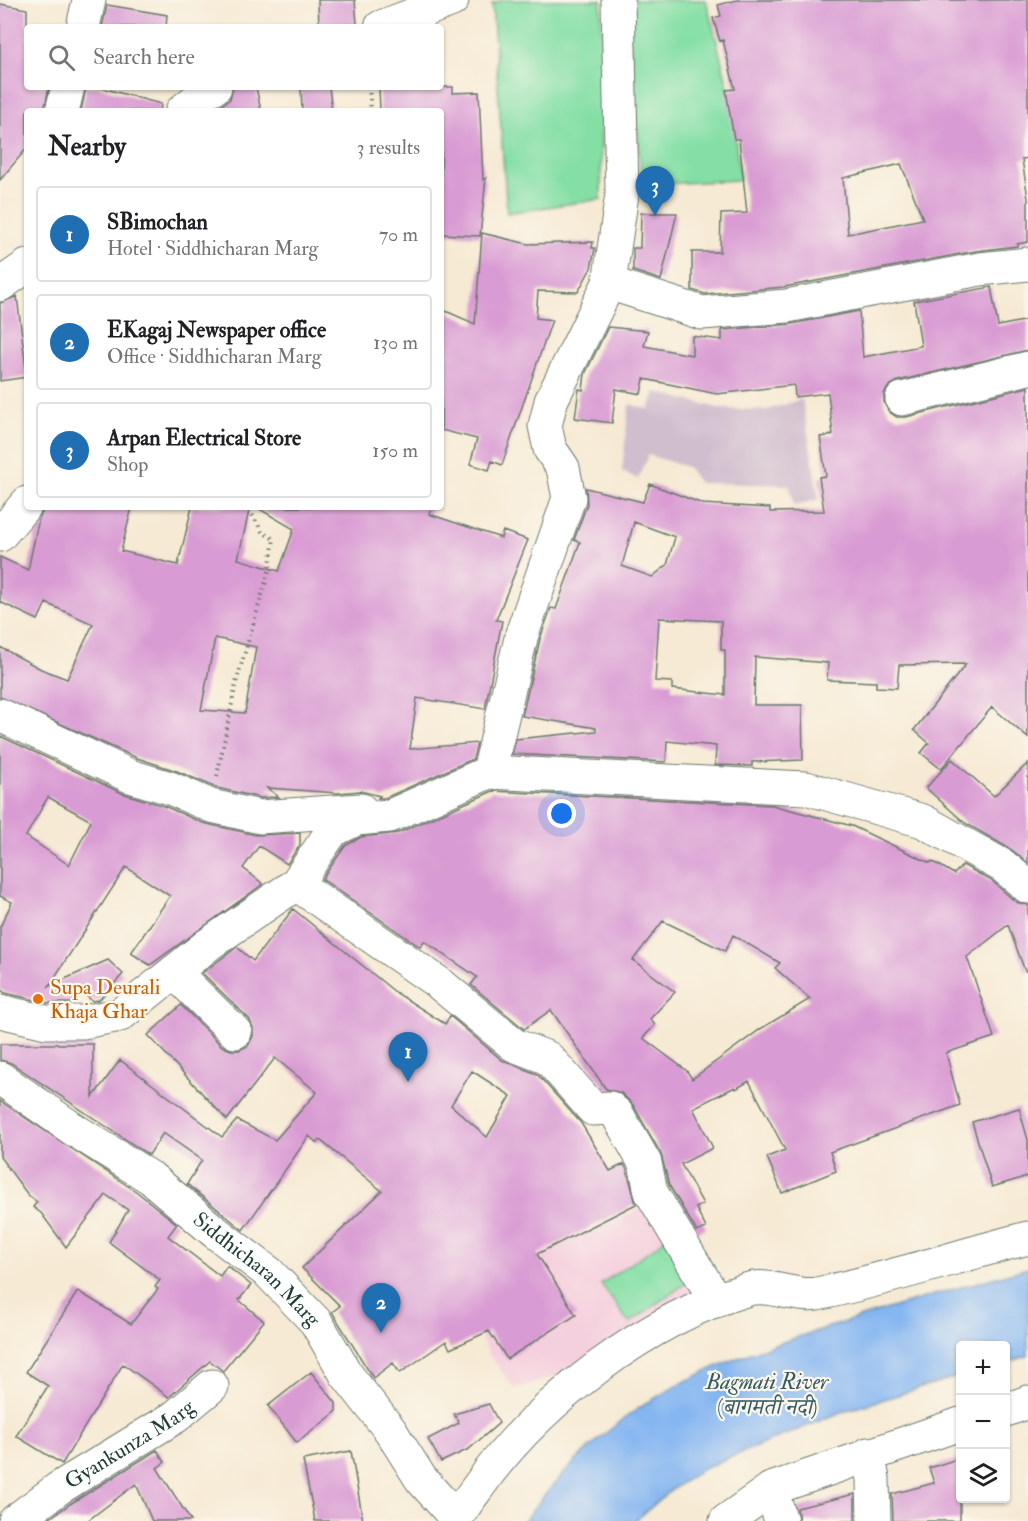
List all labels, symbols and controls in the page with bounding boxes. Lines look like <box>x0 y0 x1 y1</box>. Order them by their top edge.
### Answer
search box <box>24 24 444 90</box>
icon: search <box>45 41 78 74</box>
text: Search here <box>93 43 195 71</box>
text: Nearby <box>48 131 126 163</box>
text: 3 results <box>357 135 420 160</box>
pin: 3 <box>636 166 674 216</box>
text: SBimochan <box>107 208 208 236</box>
text: 1 <box>66 222 73 247</box>
text: 70 m <box>379 222 418 247</box>
text: Hotel · Siddhicharan Marg <box>107 236 318 261</box>
text: EKagaj Newspaper office <box>107 316 326 344</box>
text: 2 <box>64 330 75 355</box>
text: 130 m <box>373 330 418 355</box>
text: Office · Siddhicharan Marg <box>107 344 321 369</box>
text: Arpan Electrical Store <box>107 424 301 452</box>
text: 3 <box>66 438 73 463</box>
text: 150 m <box>372 438 418 463</box>
text: Shop <box>107 452 148 477</box>
your location <box>547 799 576 828</box>
place label: Supa Deurali Khaja Ghar <box>50 974 161 1025</box>
marker: Supa Deurali Khaja Ghar <box>31 992 45 1006</box>
pin: 1 <box>388 1032 428 1082</box>
street label: Siddhicharan Marg <box>187 1206 326 1333</box>
pin: 2 <box>362 1284 400 1333</box>
map controls <box>956 1341 1010 1503</box>
button: + <box>956 1341 1010 1395</box>
water label: Bagmati River (बागमती नदी) <box>705 1368 830 1421</box>
street label: Gyankunza Marg <box>60 1393 201 1495</box>
button: − <box>956 1395 1010 1449</box>
button: layers <box>956 1449 1010 1503</box>

